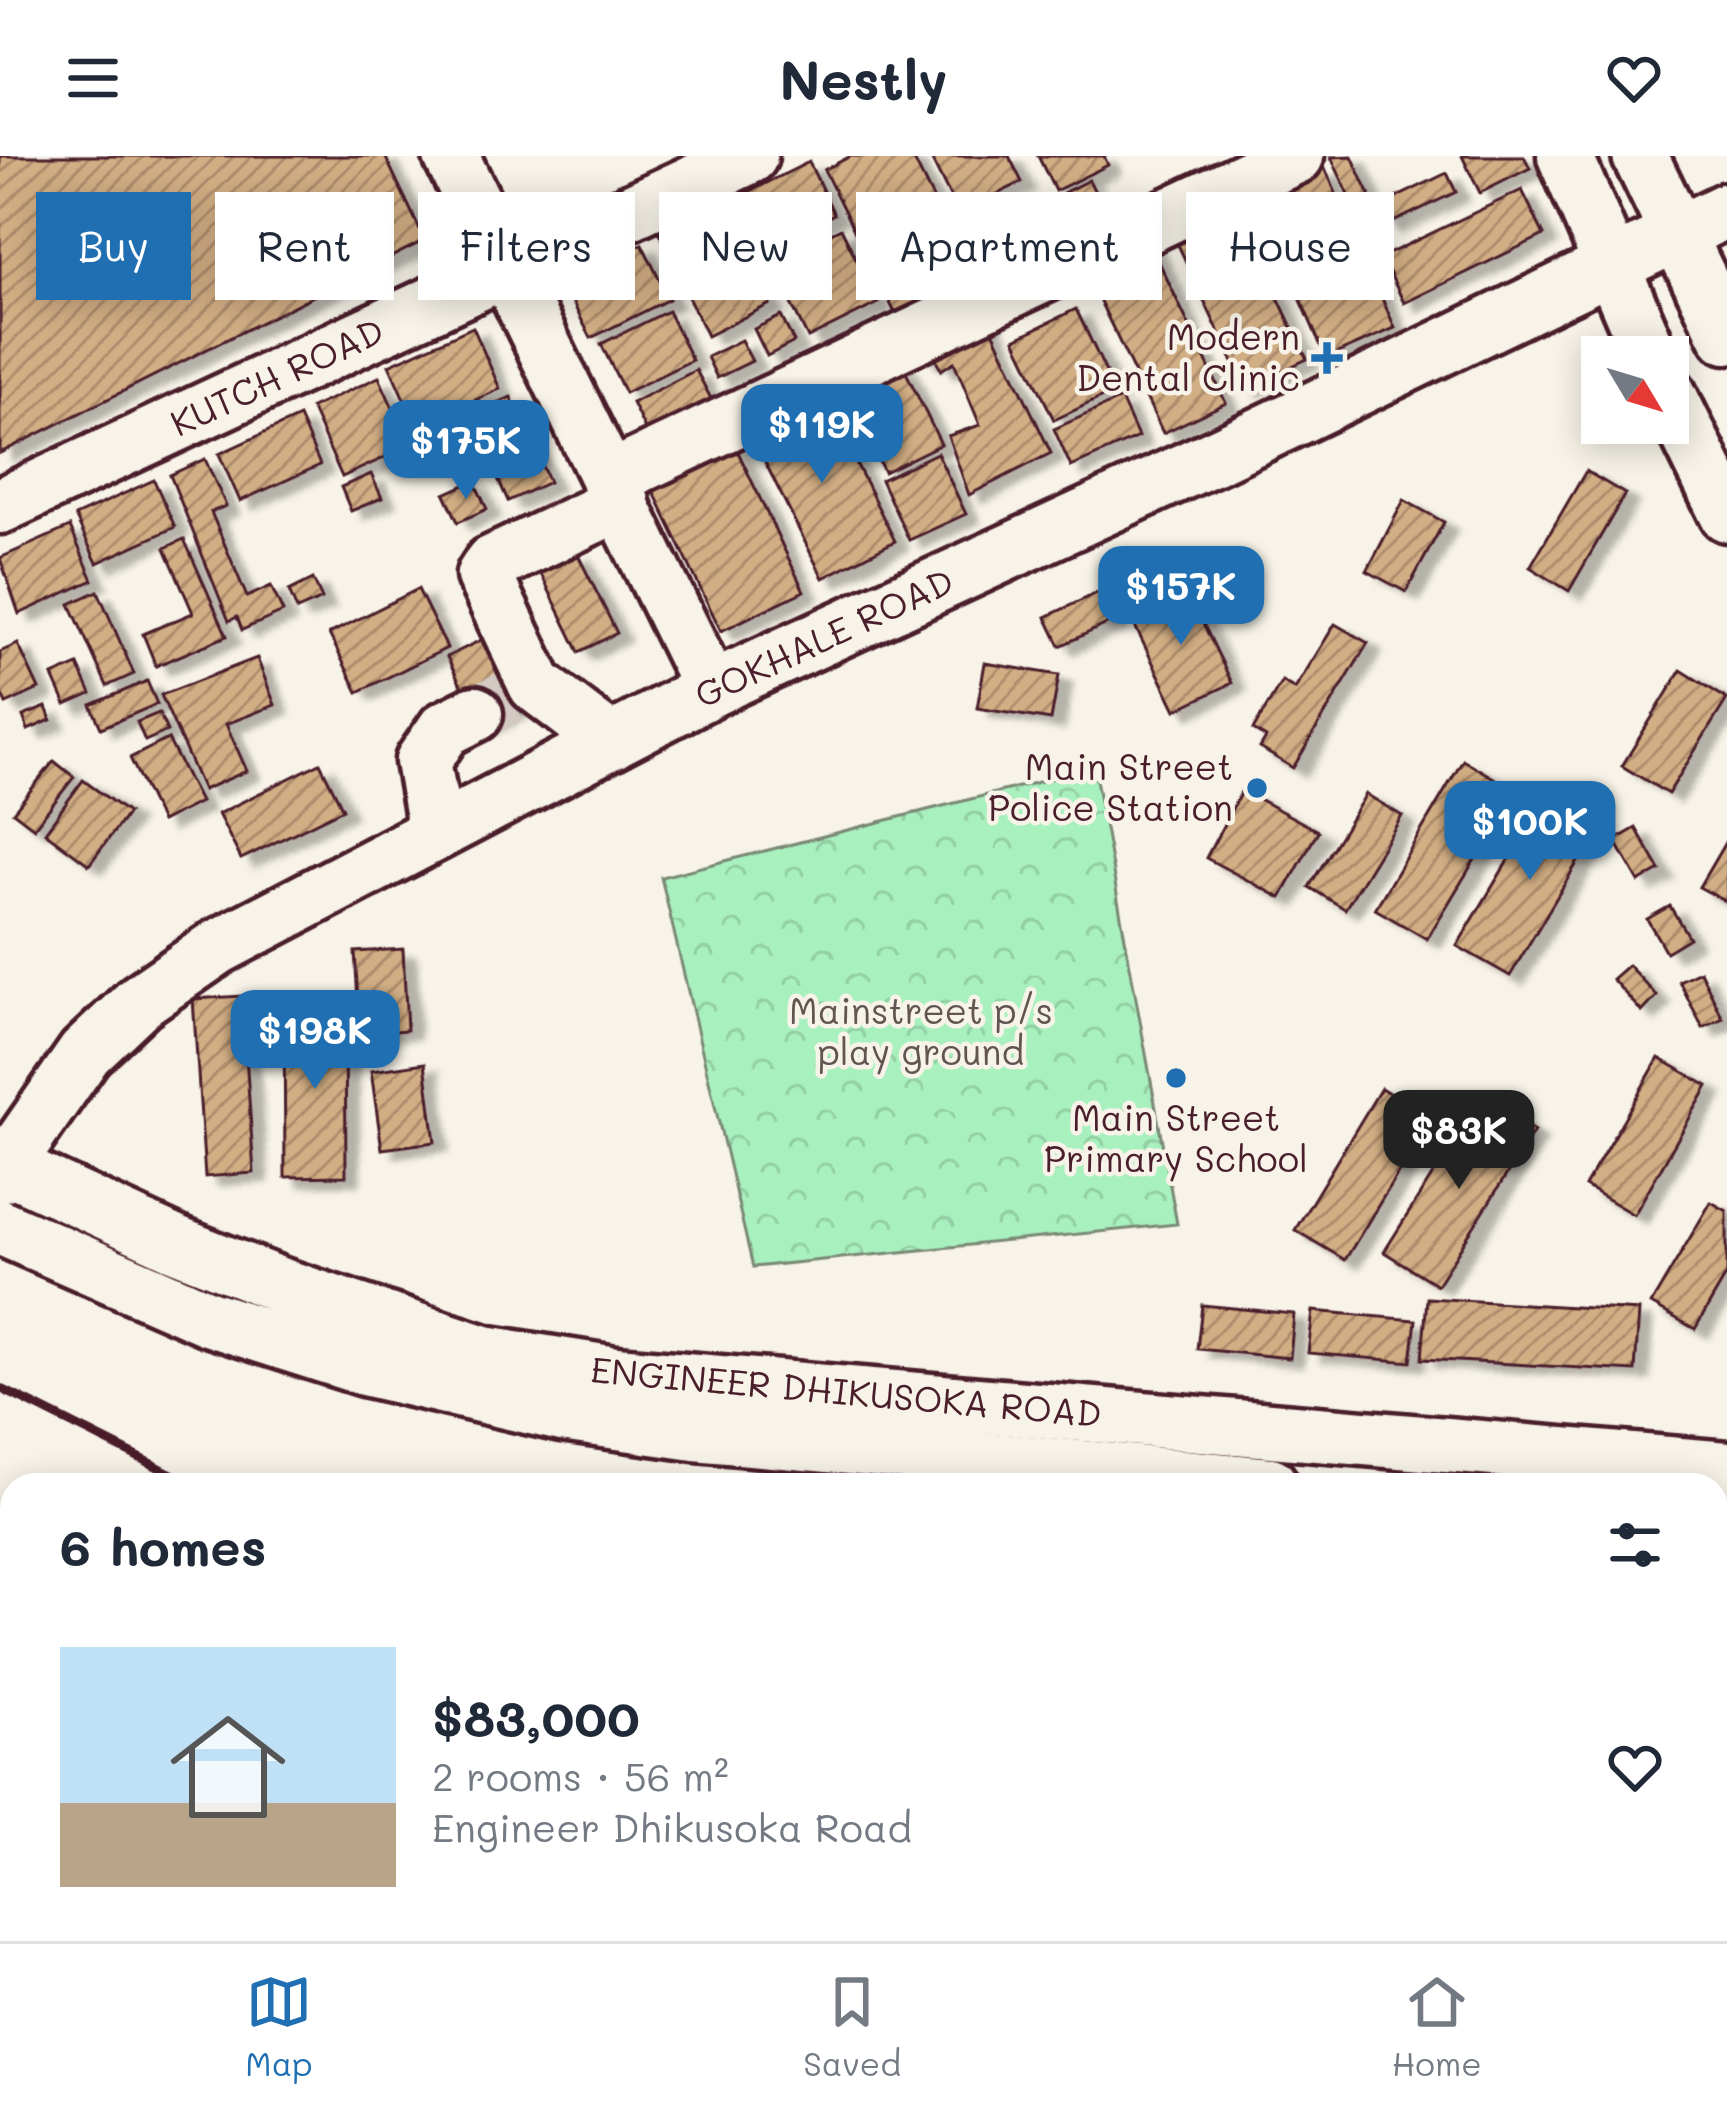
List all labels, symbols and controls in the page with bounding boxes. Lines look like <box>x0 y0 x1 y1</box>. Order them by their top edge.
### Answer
text: Nestly <box>779 43 948 114</box>
icon: menu <box>60 45 126 111</box>
icon: heart <box>1601 45 1667 111</box>
chip: Buy <box>36 192 191 300</box>
chip: Rent <box>215 192 394 300</box>
chip: Filters <box>418 192 635 300</box>
chip: New <box>659 192 832 300</box>
chip: Apartment <box>856 192 1162 300</box>
chip: House <box>1186 192 1394 300</box>
street label: KUTCH ROAD <box>162 306 391 446</box>
place label: Modern Dental Clinic <box>1076 312 1300 400</box>
north arrow <box>1581 336 1689 444</box>
map controls <box>1581 336 1689 444</box>
marker: Modern Dental Clinic <box>1311 342 1343 374</box>
pin: $119K <box>738 384 906 486</box>
text: $119K <box>768 397 876 448</box>
pin: $175K <box>382 400 550 502</box>
text: $175K <box>410 413 522 464</box>
pin: $157K <box>1097 546 1265 648</box>
street label: GOKHALE ROAD <box>687 556 960 717</box>
text: $157K <box>1125 559 1237 610</box>
place label: Main Street Police Station <box>988 742 1233 830</box>
marker: Main Street Police Station <box>1244 775 1270 801</box>
pin: $100K <box>1446 781 1614 883</box>
text: $100K <box>1471 794 1589 845</box>
park label: Mainstreet p/s play ground <box>789 986 1053 1075</box>
pin: $198K <box>231 990 399 1092</box>
text: $198K <box>258 1003 372 1054</box>
marker: Main Street Primary School <box>1163 1065 1189 1091</box>
pin: $83K <box>1388 1090 1530 1192</box>
place label: Main Street Primary School <box>1044 1093 1308 1182</box>
text: $83K <box>1410 1103 1508 1154</box>
street label: ENGINEER DHIKUSOKA ROAD <box>589 1345 1103 1436</box>
text: 6 homes <box>60 1512 266 1579</box>
icon: filters <box>1602 1512 1668 1578</box>
text: $83,000 <box>432 1683 640 1750</box>
icon: home <box>156 1695 300 1839</box>
icon: heart <box>1602 1734 1668 1800</box>
text: 2 rooms · 56 m² <box>432 1750 729 1801</box>
text: Engineer Dhikusoka Road <box>432 1801 912 1852</box>
tab: Map <box>245 1969 313 2084</box>
tab: Saved <box>803 1969 901 2084</box>
tab: Home <box>1392 1969 1482 2084</box>

